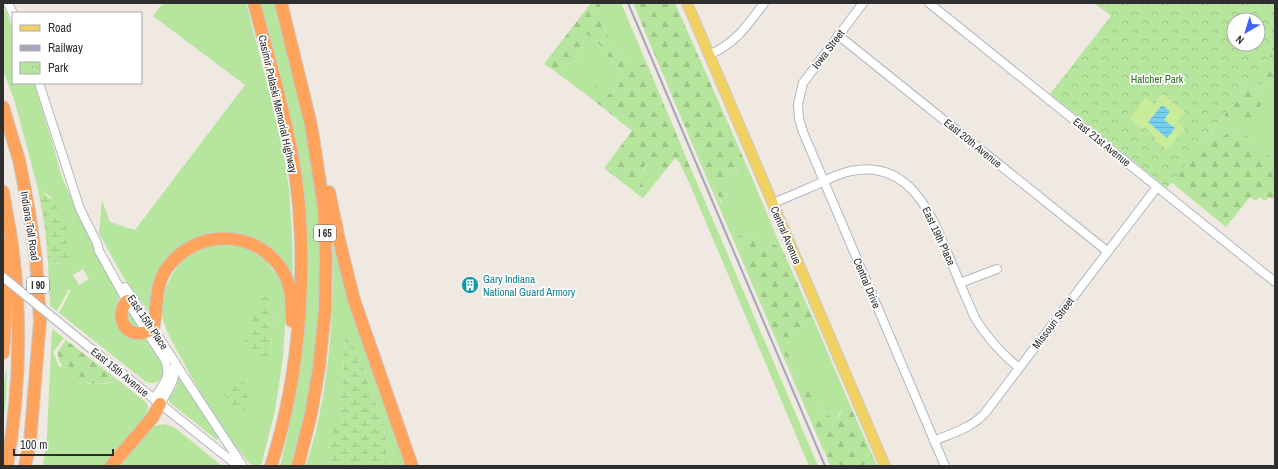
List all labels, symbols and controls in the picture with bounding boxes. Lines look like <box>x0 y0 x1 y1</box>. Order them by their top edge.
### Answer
legend <box>12 12 142 84</box>
north arrow <box>1226 12 1266 52</box>
text: Road <box>48 20 72 36</box>
street label: Iowa Street <box>809 26 848 71</box>
text: N <box>1233 32 1247 47</box>
street label: Casimir Pulaski Memorial Highway <box>255 34 301 175</box>
text: Railway <box>48 40 83 56</box>
text: Park <box>48 60 68 76</box>
park label: Hatcher Park <box>1131 72 1184 86</box>
street label: East 20th Avenue <box>941 115 1005 171</box>
street label: East 21st Avenue <box>1070 115 1134 169</box>
street label: Indiana Toll Road <box>18 190 42 262</box>
street label: Central Avenue <box>768 204 804 266</box>
street label: East 19th Place <box>919 204 959 268</box>
road number: I 65 <box>314 225 336 241</box>
street label: Central Drive <box>850 256 884 310</box>
place label: Gary Indiana National Guard Armory <box>483 272 576 299</box>
building icon: Gary Indiana National Guard Armory <box>460 275 480 295</box>
road number: I 90 <box>27 277 49 293</box>
street label: East 15th Place <box>125 292 171 352</box>
street label: Missouri Street <box>1029 294 1077 352</box>
street label: East 15th Avenue <box>88 344 152 400</box>
scale bar <box>14 431 113 457</box>
text: 100 m <box>20 437 47 453</box>

